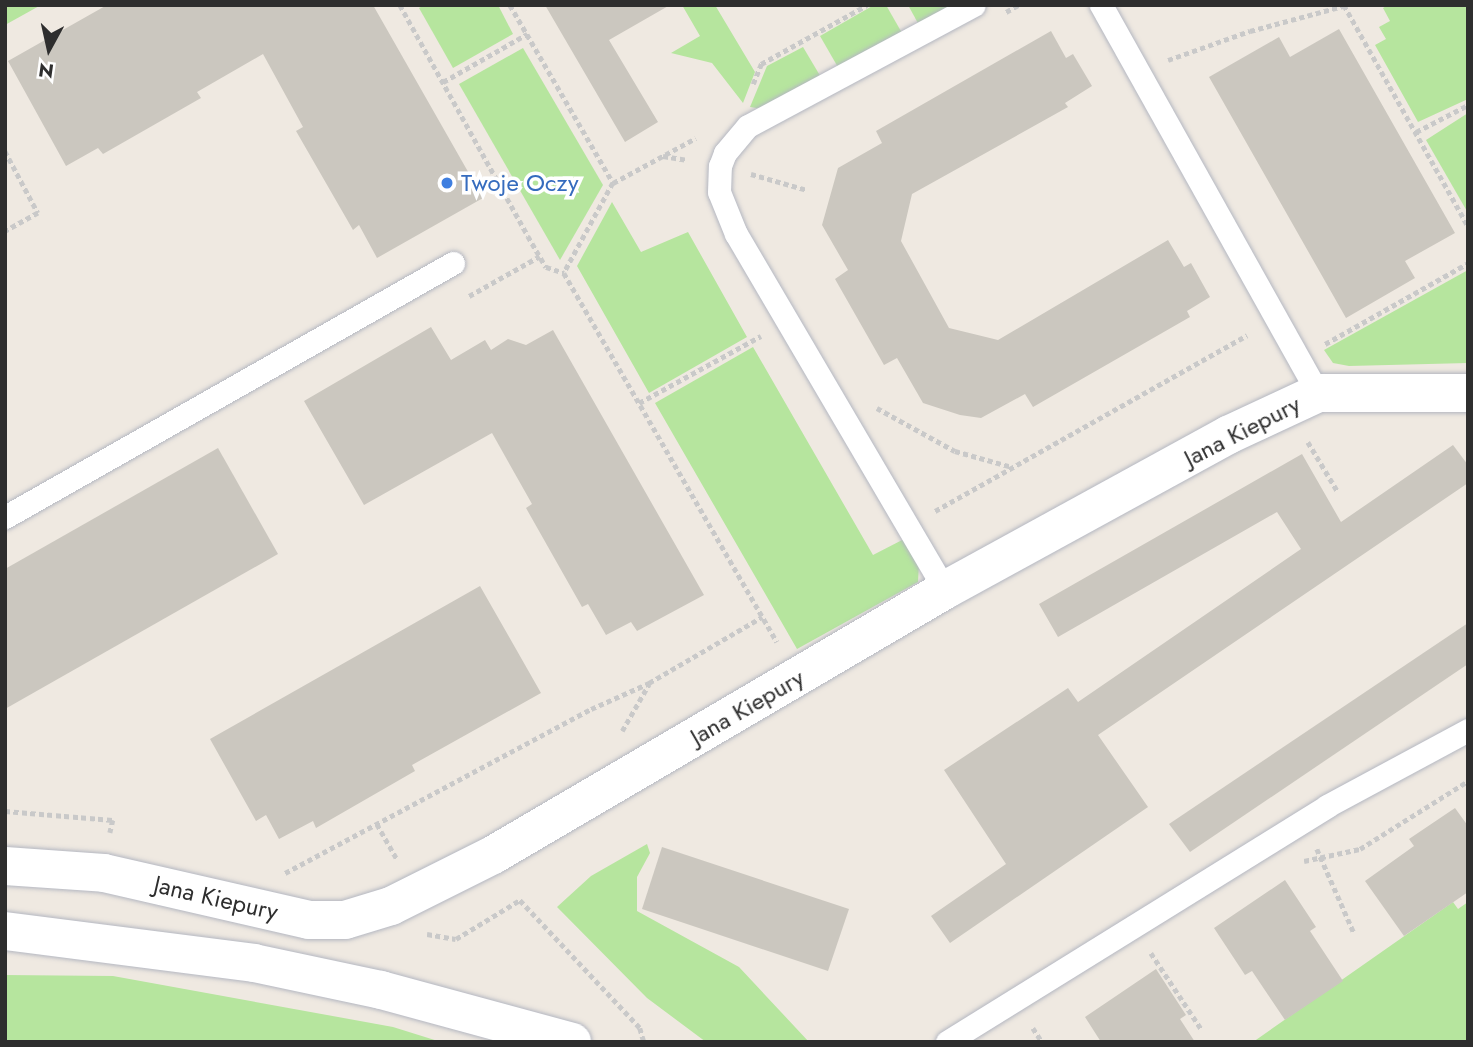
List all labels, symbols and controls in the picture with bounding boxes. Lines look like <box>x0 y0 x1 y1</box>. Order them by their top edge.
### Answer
north arrow <box>14 14 84 84</box>
text: N <box>37 56 55 85</box>
place label: Twoje Oczy <box>461 169 578 197</box>
marker: Twoje Oczy <box>439 175 455 191</box>
street label: Jana Kiepury <box>1179 389 1305 473</box>
street label: Jana Kiepury <box>685 663 809 751</box>
street label: Jana Kiepury <box>151 870 281 926</box>

